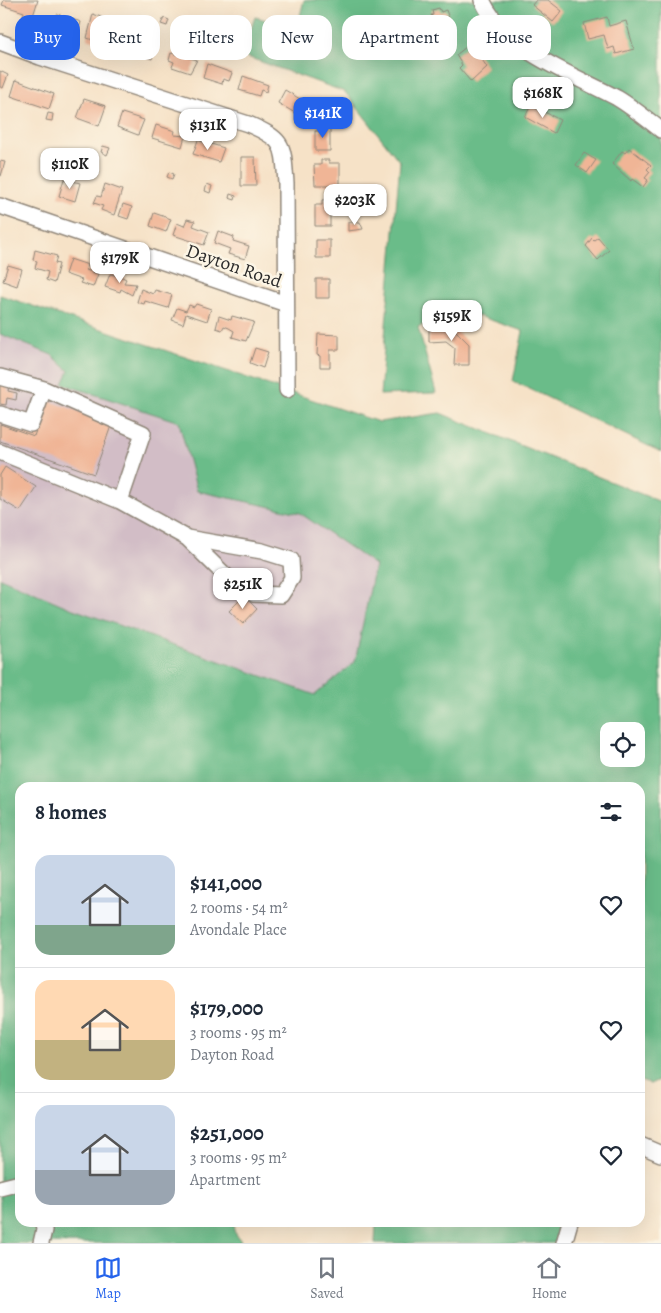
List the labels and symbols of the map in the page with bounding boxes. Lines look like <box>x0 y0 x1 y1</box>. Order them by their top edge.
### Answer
pin: $168K <box>508 76 578 119</box>
pin: $141K <box>288 96 358 139</box>
pin: $131K <box>173 108 243 151</box>
pin: $110K <box>35 148 105 190</box>
pin: $203K <box>320 184 390 226</box>
street label: Dayton Road <box>183 237 286 295</box>
pin: $179K <box>85 242 155 284</box>
pin: $159K <box>417 300 487 342</box>
pin: $251K <box>208 568 278 610</box>

